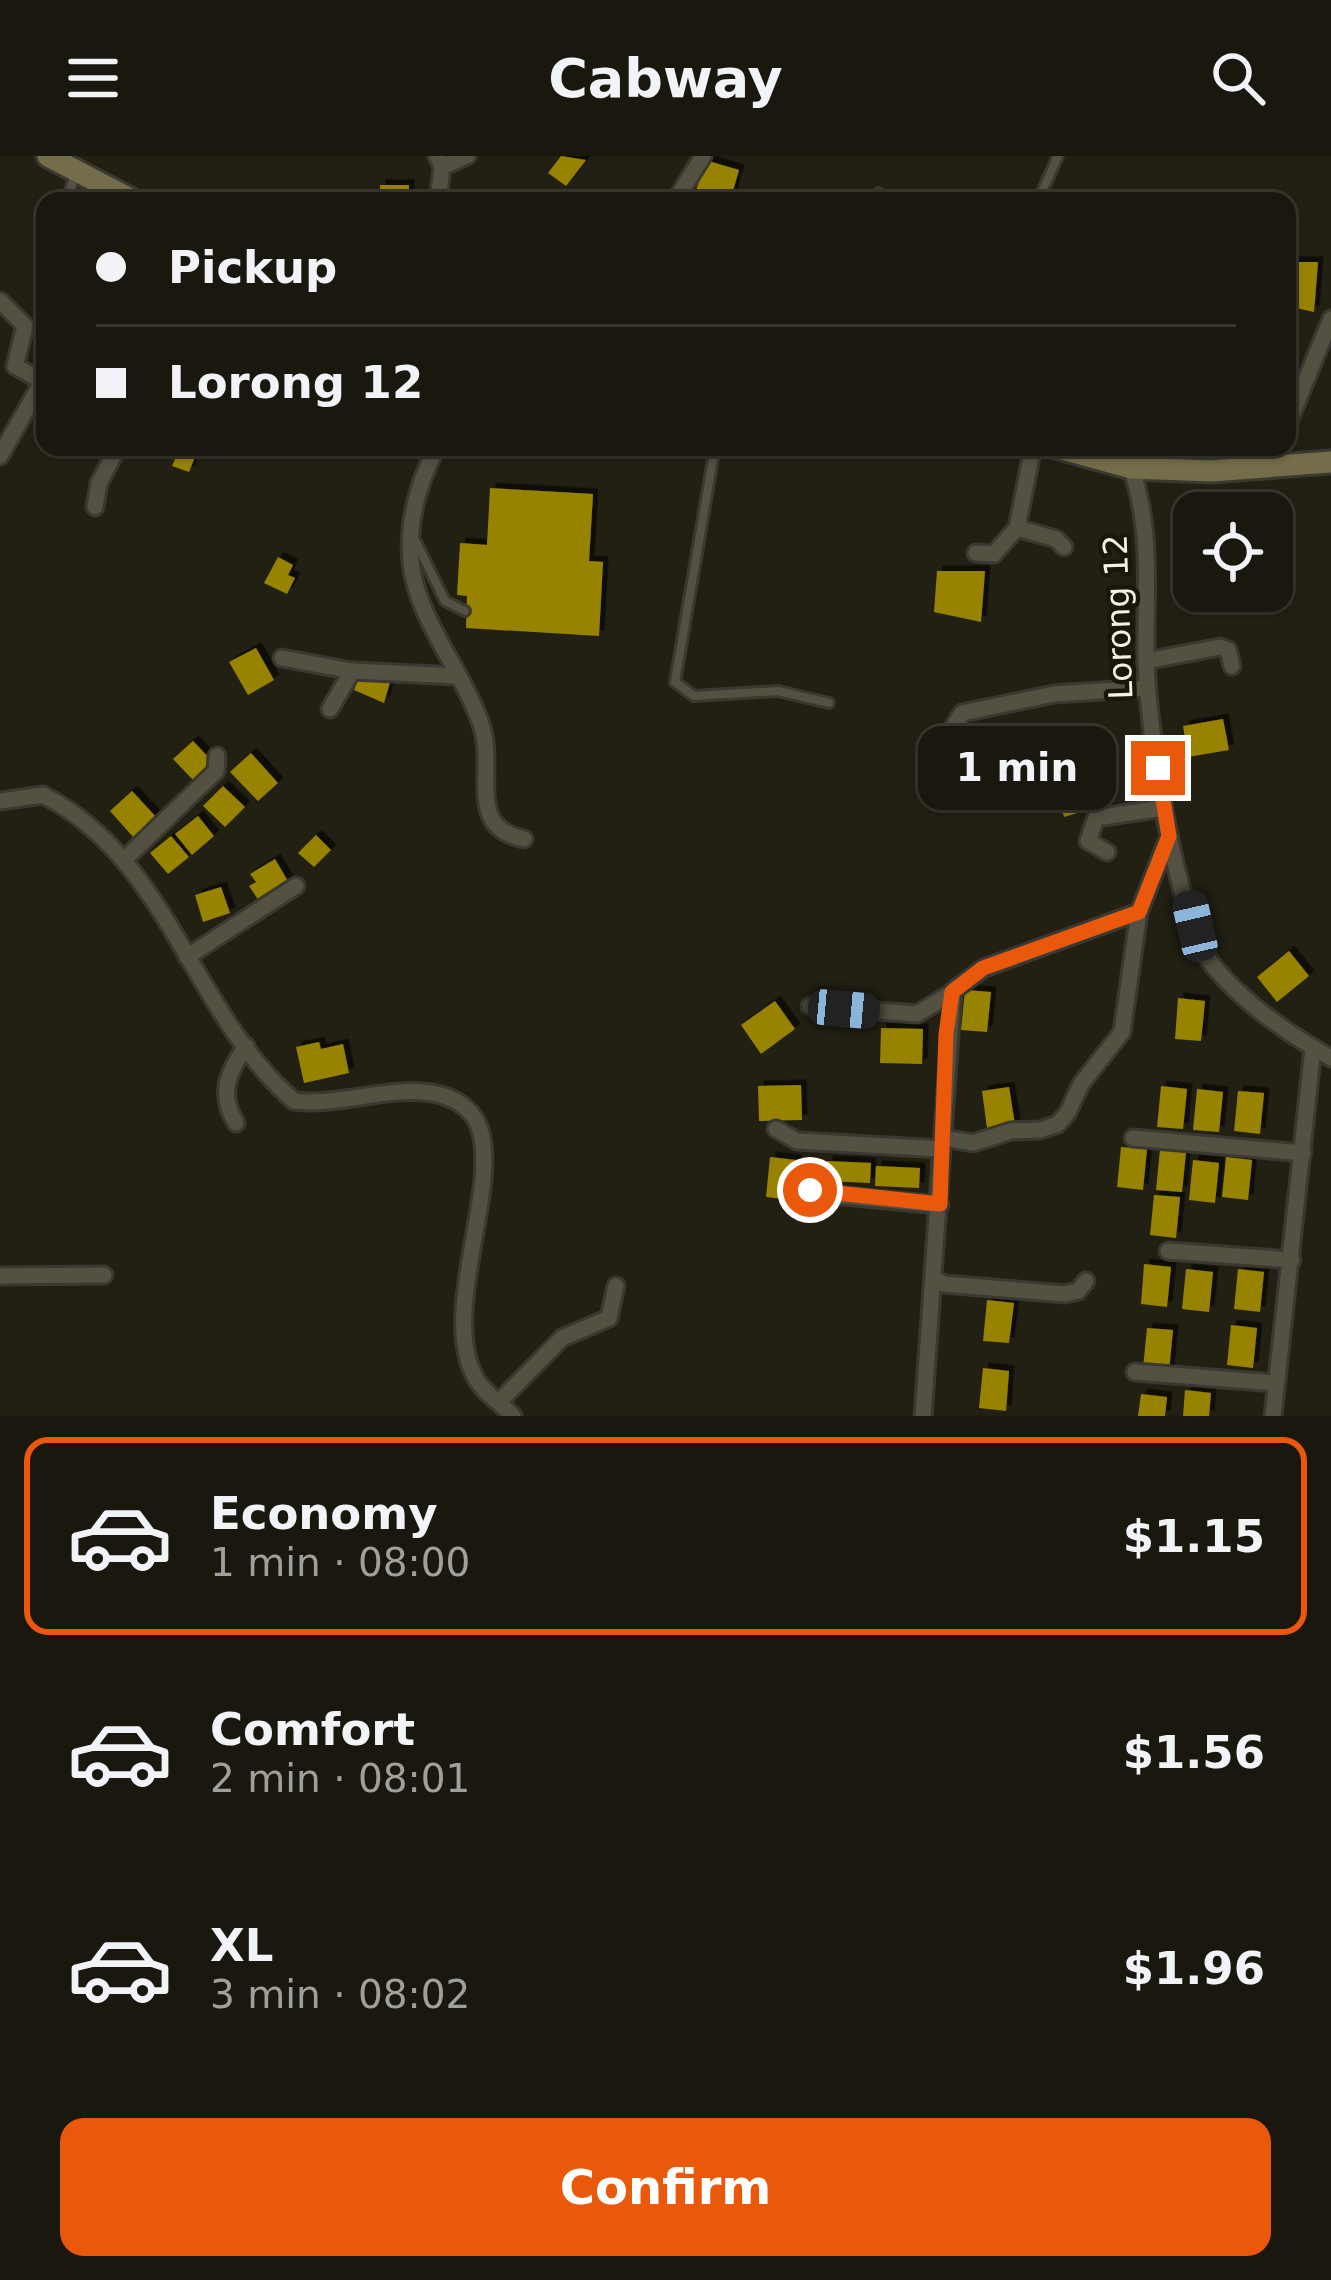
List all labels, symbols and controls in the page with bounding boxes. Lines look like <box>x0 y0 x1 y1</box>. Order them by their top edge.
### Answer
icon: menu <box>60 45 126 111</box>
icon: search <box>1205 45 1271 111</box>
text: Cabway <box>548 47 783 110</box>
text: Pickup <box>168 241 337 294</box>
text: Lorong 12 <box>168 356 423 409</box>
map controls <box>1173 492 1293 612</box>
button: locate <box>1173 492 1293 612</box>
street label: Lorong 12 <box>1096 534 1140 700</box>
callout: 1 min <box>918 726 1116 810</box>
route end <box>1131 741 1185 795</box>
text: 1 min <box>956 745 1078 790</box>
car <box>1169 887 1221 965</box>
car <box>807 988 881 1030</box>
route start <box>783 1163 837 1217</box>
icon: car <box>66 1482 174 1590</box>
text: Economy <box>210 1487 438 1540</box>
text: $1.15 <box>1123 1510 1265 1563</box>
text: 1 min · 08:00 <box>210 1540 470 1585</box>
icon: car <box>66 1698 174 1806</box>
text: Comfort <box>210 1703 415 1756</box>
text: $1.56 <box>1123 1726 1265 1779</box>
text: 2 min · 08:01 <box>210 1756 470 1801</box>
icon: car <box>66 1914 174 2022</box>
text: XL <box>210 1919 273 1972</box>
text: $1.96 <box>1123 1942 1265 1995</box>
text: 3 min · 08:02 <box>210 1972 470 2017</box>
button: Confirm <box>60 2118 1271 2256</box>

